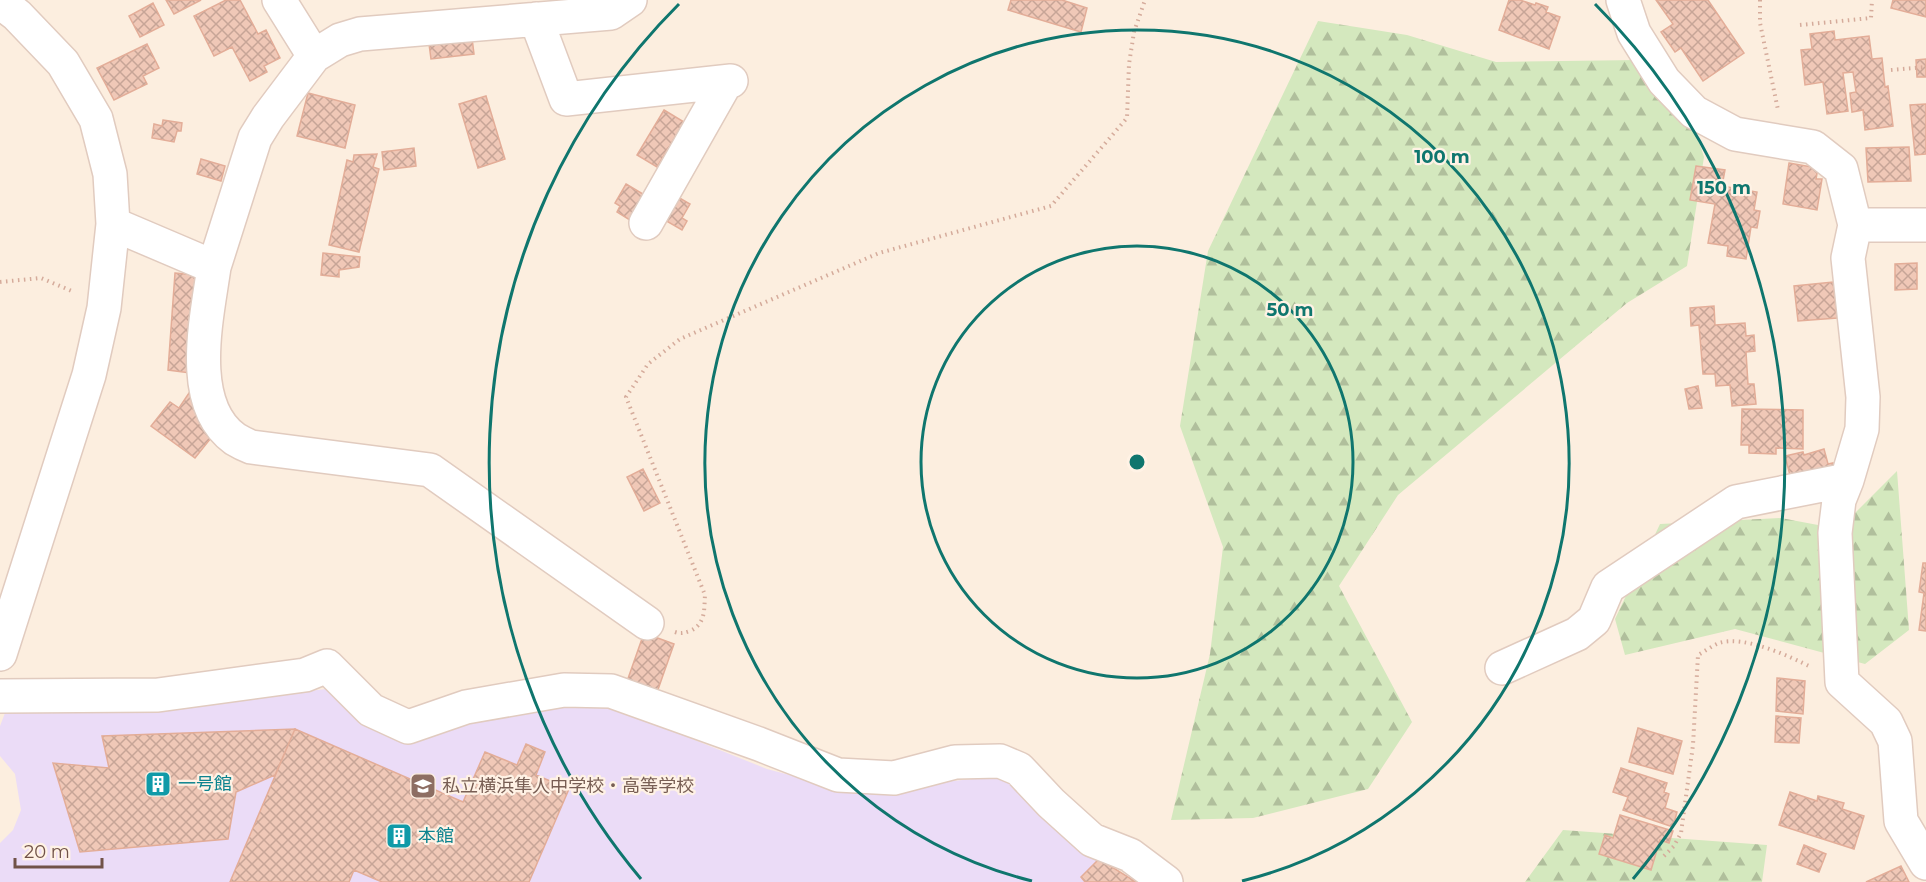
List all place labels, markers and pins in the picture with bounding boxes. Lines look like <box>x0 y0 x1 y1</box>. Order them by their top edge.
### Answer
centre of rings <box>1127 452 1147 472</box>
building icon: 一号館 <box>143 769 173 799</box>
school or university icon: 私立横浜隼人中学校・高等学校 <box>408 771 438 801</box>
place label: 一号館 <box>178 773 232 795</box>
place label: 私立横浜隼人中学校・高等学校 <box>442 775 694 797</box>
building icon: 本館 <box>384 821 414 851</box>
place label: 本館 <box>418 825 454 847</box>

